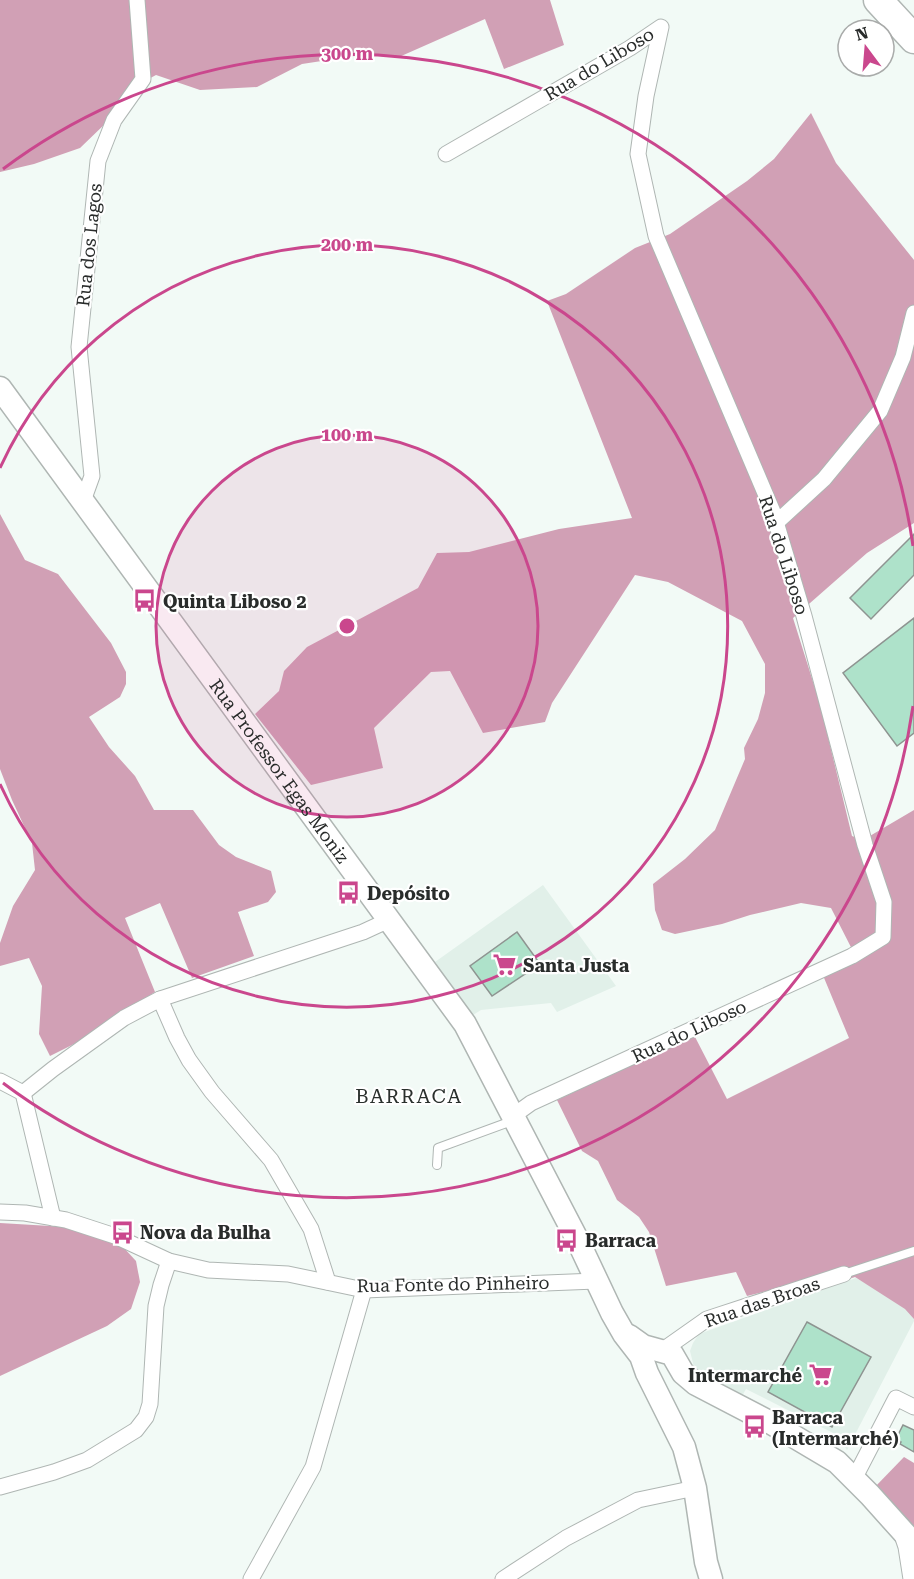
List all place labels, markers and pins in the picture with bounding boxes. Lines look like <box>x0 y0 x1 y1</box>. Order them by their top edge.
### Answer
bus stop icon: Quinta Liboso 2 <box>132 588 158 614</box>
place label: Quinta Liboso 2 <box>163 591 307 612</box>
centre of rings <box>337 616 357 636</box>
bus stop icon: Depósito <box>336 880 362 906</box>
place label: Depósito <box>367 883 450 904</box>
supermarket icon: Santa Justa <box>492 952 518 978</box>
place label: Santa Justa <box>523 955 630 976</box>
bus stop icon: Nova da Bulha <box>109 1219 135 1245</box>
place label: Nova da Bulha <box>140 1222 271 1243</box>
bus stop icon: Barraca <box>554 1227 580 1253</box>
place label: Barraca <box>585 1230 657 1251</box>
supermarket icon: Intermarché <box>807 1362 833 1388</box>
place label: Intermarché <box>688 1365 802 1386</box>
place label: Barraca (Intermarché) <box>772 1407 899 1449</box>
bus stop icon: Barraca (Intermarché) <box>741 1414 767 1440</box>

